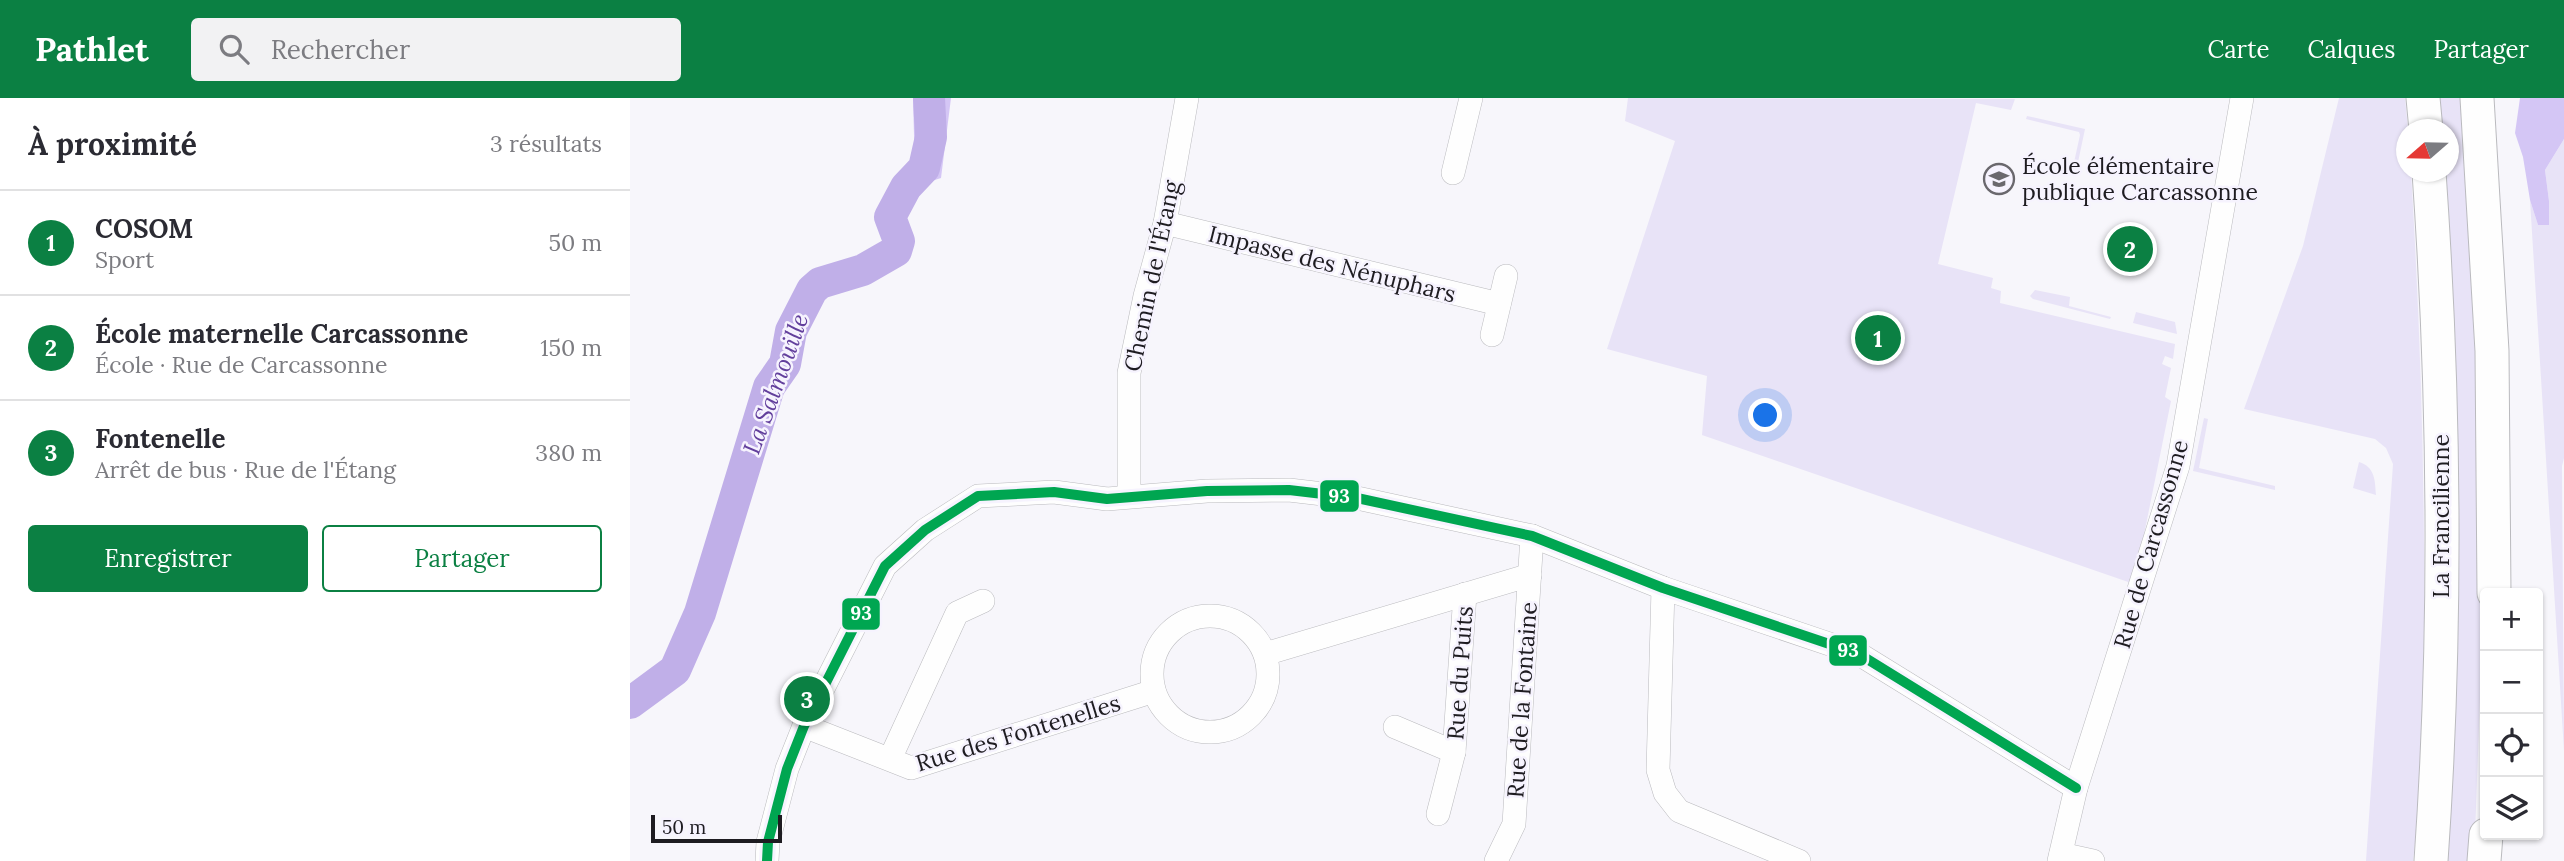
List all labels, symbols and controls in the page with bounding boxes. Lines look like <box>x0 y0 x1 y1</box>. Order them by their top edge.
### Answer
search box <box>191 18 681 81</box>
text: Pathlet <box>35 28 149 70</box>
icon: search <box>215 30 253 68</box>
text: Rechercher <box>271 33 410 66</box>
text: Carte <box>2207 34 2269 65</box>
text: Calques <box>2307 34 2395 65</box>
text: Partager <box>2433 34 2529 65</box>
north arrow <box>2396 119 2459 182</box>
text: À proximité <box>28 125 197 163</box>
text: 3 résultats <box>490 129 602 158</box>
place label: École élémentaire publique Carcassonne <box>2022 151 2258 206</box>
school or university icon: École élémentaire publique Carcassonne <box>1982 162 2016 196</box>
street label: Chemin de l'Étang <box>1117 177 1186 374</box>
text: COSOM <box>95 212 193 245</box>
street label: Impasse des Nénuphars <box>1205 219 1459 308</box>
pin: 2 <box>2107 223 2153 275</box>
text: 1 <box>46 228 56 257</box>
text: 50 m <box>549 228 602 257</box>
text: Sport <box>95 245 154 274</box>
water label: La Salmouille <box>736 309 815 458</box>
pin: 1 <box>1855 312 1901 364</box>
text: École maternelle Carcassonne <box>95 317 468 350</box>
text: 2 <box>45 333 57 362</box>
text: 150 m <box>540 333 602 362</box>
text: École · Rue de Carcassonne <box>95 350 387 379</box>
your location <box>1748 398 1782 432</box>
text: Fontenelle <box>95 422 225 455</box>
street label: La Francilienne <box>2426 434 2455 598</box>
street label: Rue de Carcassonne <box>2107 436 2194 652</box>
text: 3 <box>45 438 57 467</box>
text: 380 m <box>535 438 602 467</box>
text: Arrêt de bus · Rue de l'Étang <box>95 455 396 484</box>
line badge: 93 <box>1319 479 1360 513</box>
text: 93 <box>1328 484 1350 508</box>
button: Enregistrer <box>28 525 308 592</box>
button: Partager <box>322 525 602 592</box>
map controls <box>2480 588 2543 840</box>
button: + <box>2480 588 2543 651</box>
line badge: 93 <box>841 597 881 631</box>
text: 93 <box>850 601 872 625</box>
street label: Rue de la Fontaine <box>1500 601 1543 799</box>
street label: Rue du Puits <box>1440 605 1479 741</box>
line badge: 93 <box>1828 634 1868 667</box>
text: 93 <box>1837 638 1859 662</box>
button: − <box>2480 651 2543 714</box>
pin: 3 <box>784 673 830 725</box>
street label: Rue des Fontenelles <box>912 688 1124 777</box>
button: locate <box>2480 714 2543 777</box>
button: layers <box>2480 777 2543 840</box>
scale bar <box>651 812 782 844</box>
text: 50 m <box>662 815 706 839</box>

